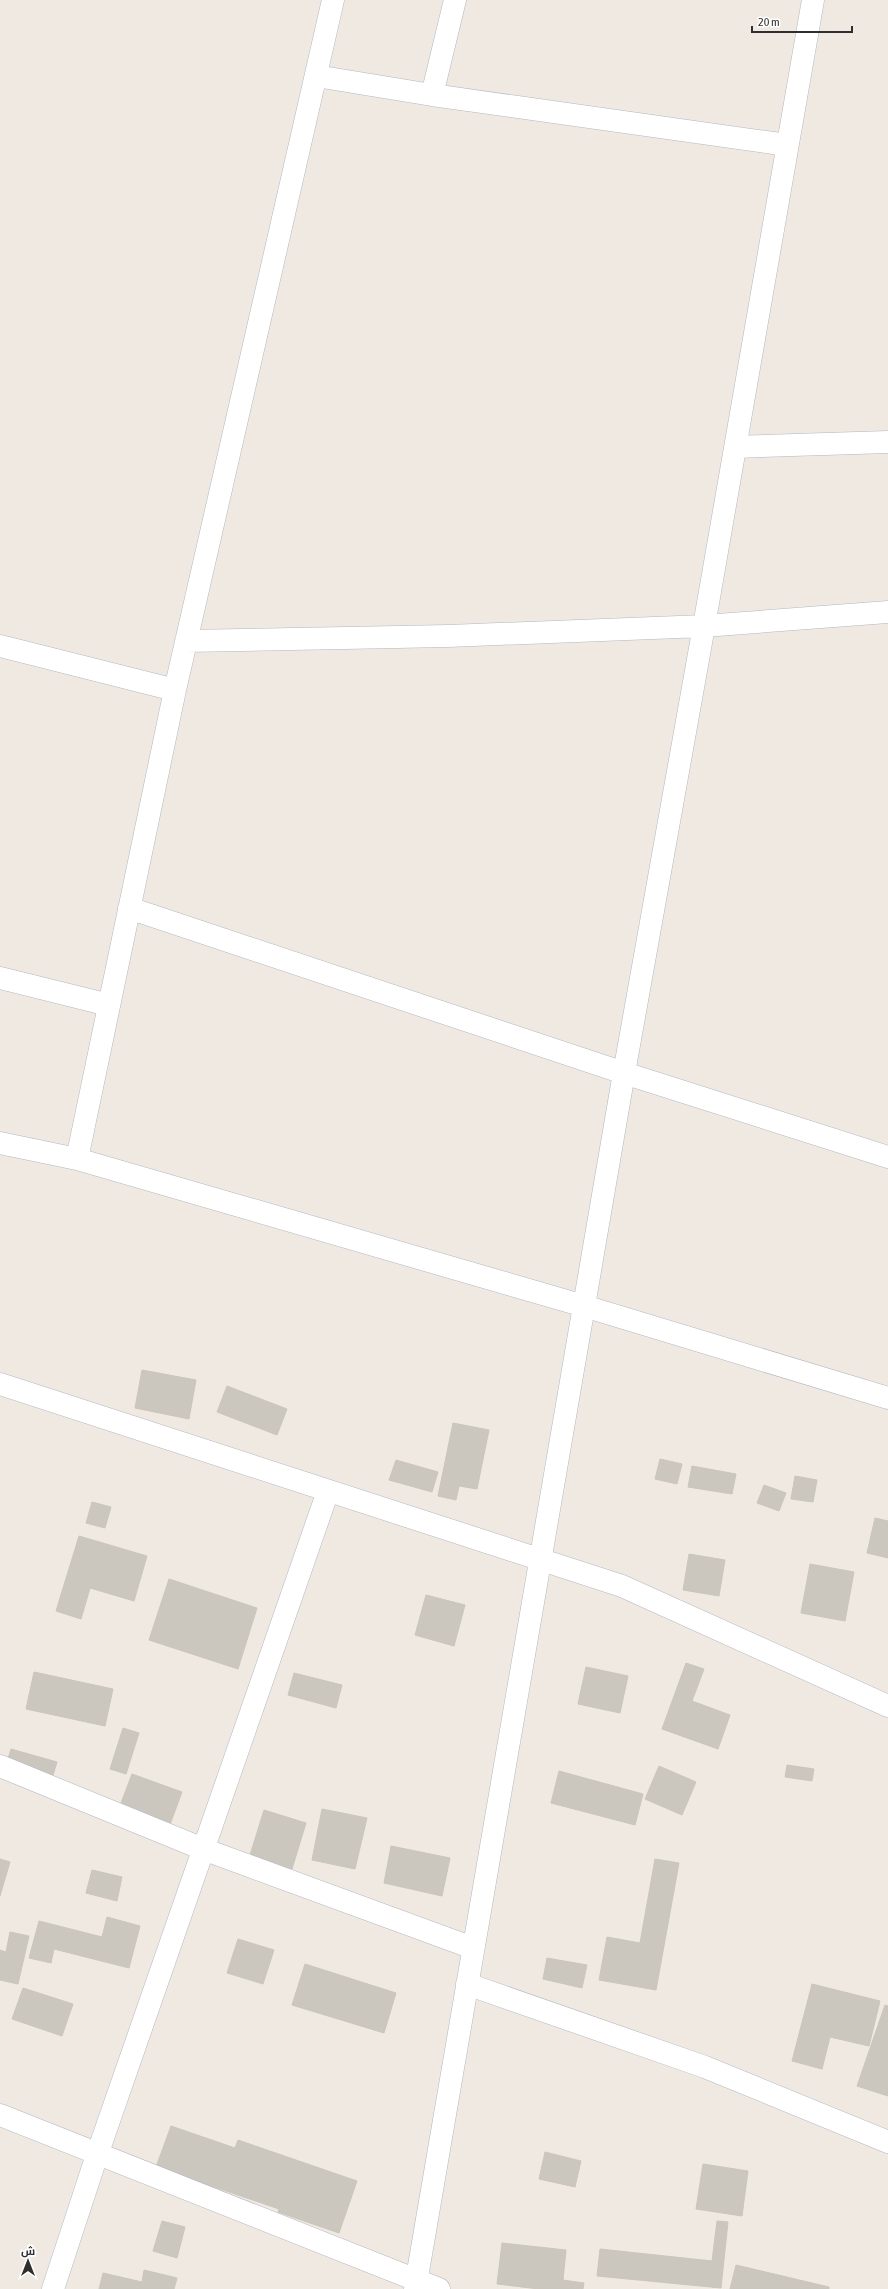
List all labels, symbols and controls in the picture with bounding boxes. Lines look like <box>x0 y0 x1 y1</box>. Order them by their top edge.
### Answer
scale bar <box>752 8 852 34</box>
text: 20 m <box>758 15 780 29</box>
north arrow <box>8 2241 48 2281</box>
text: ش <box>21 2245 35 2258</box>

